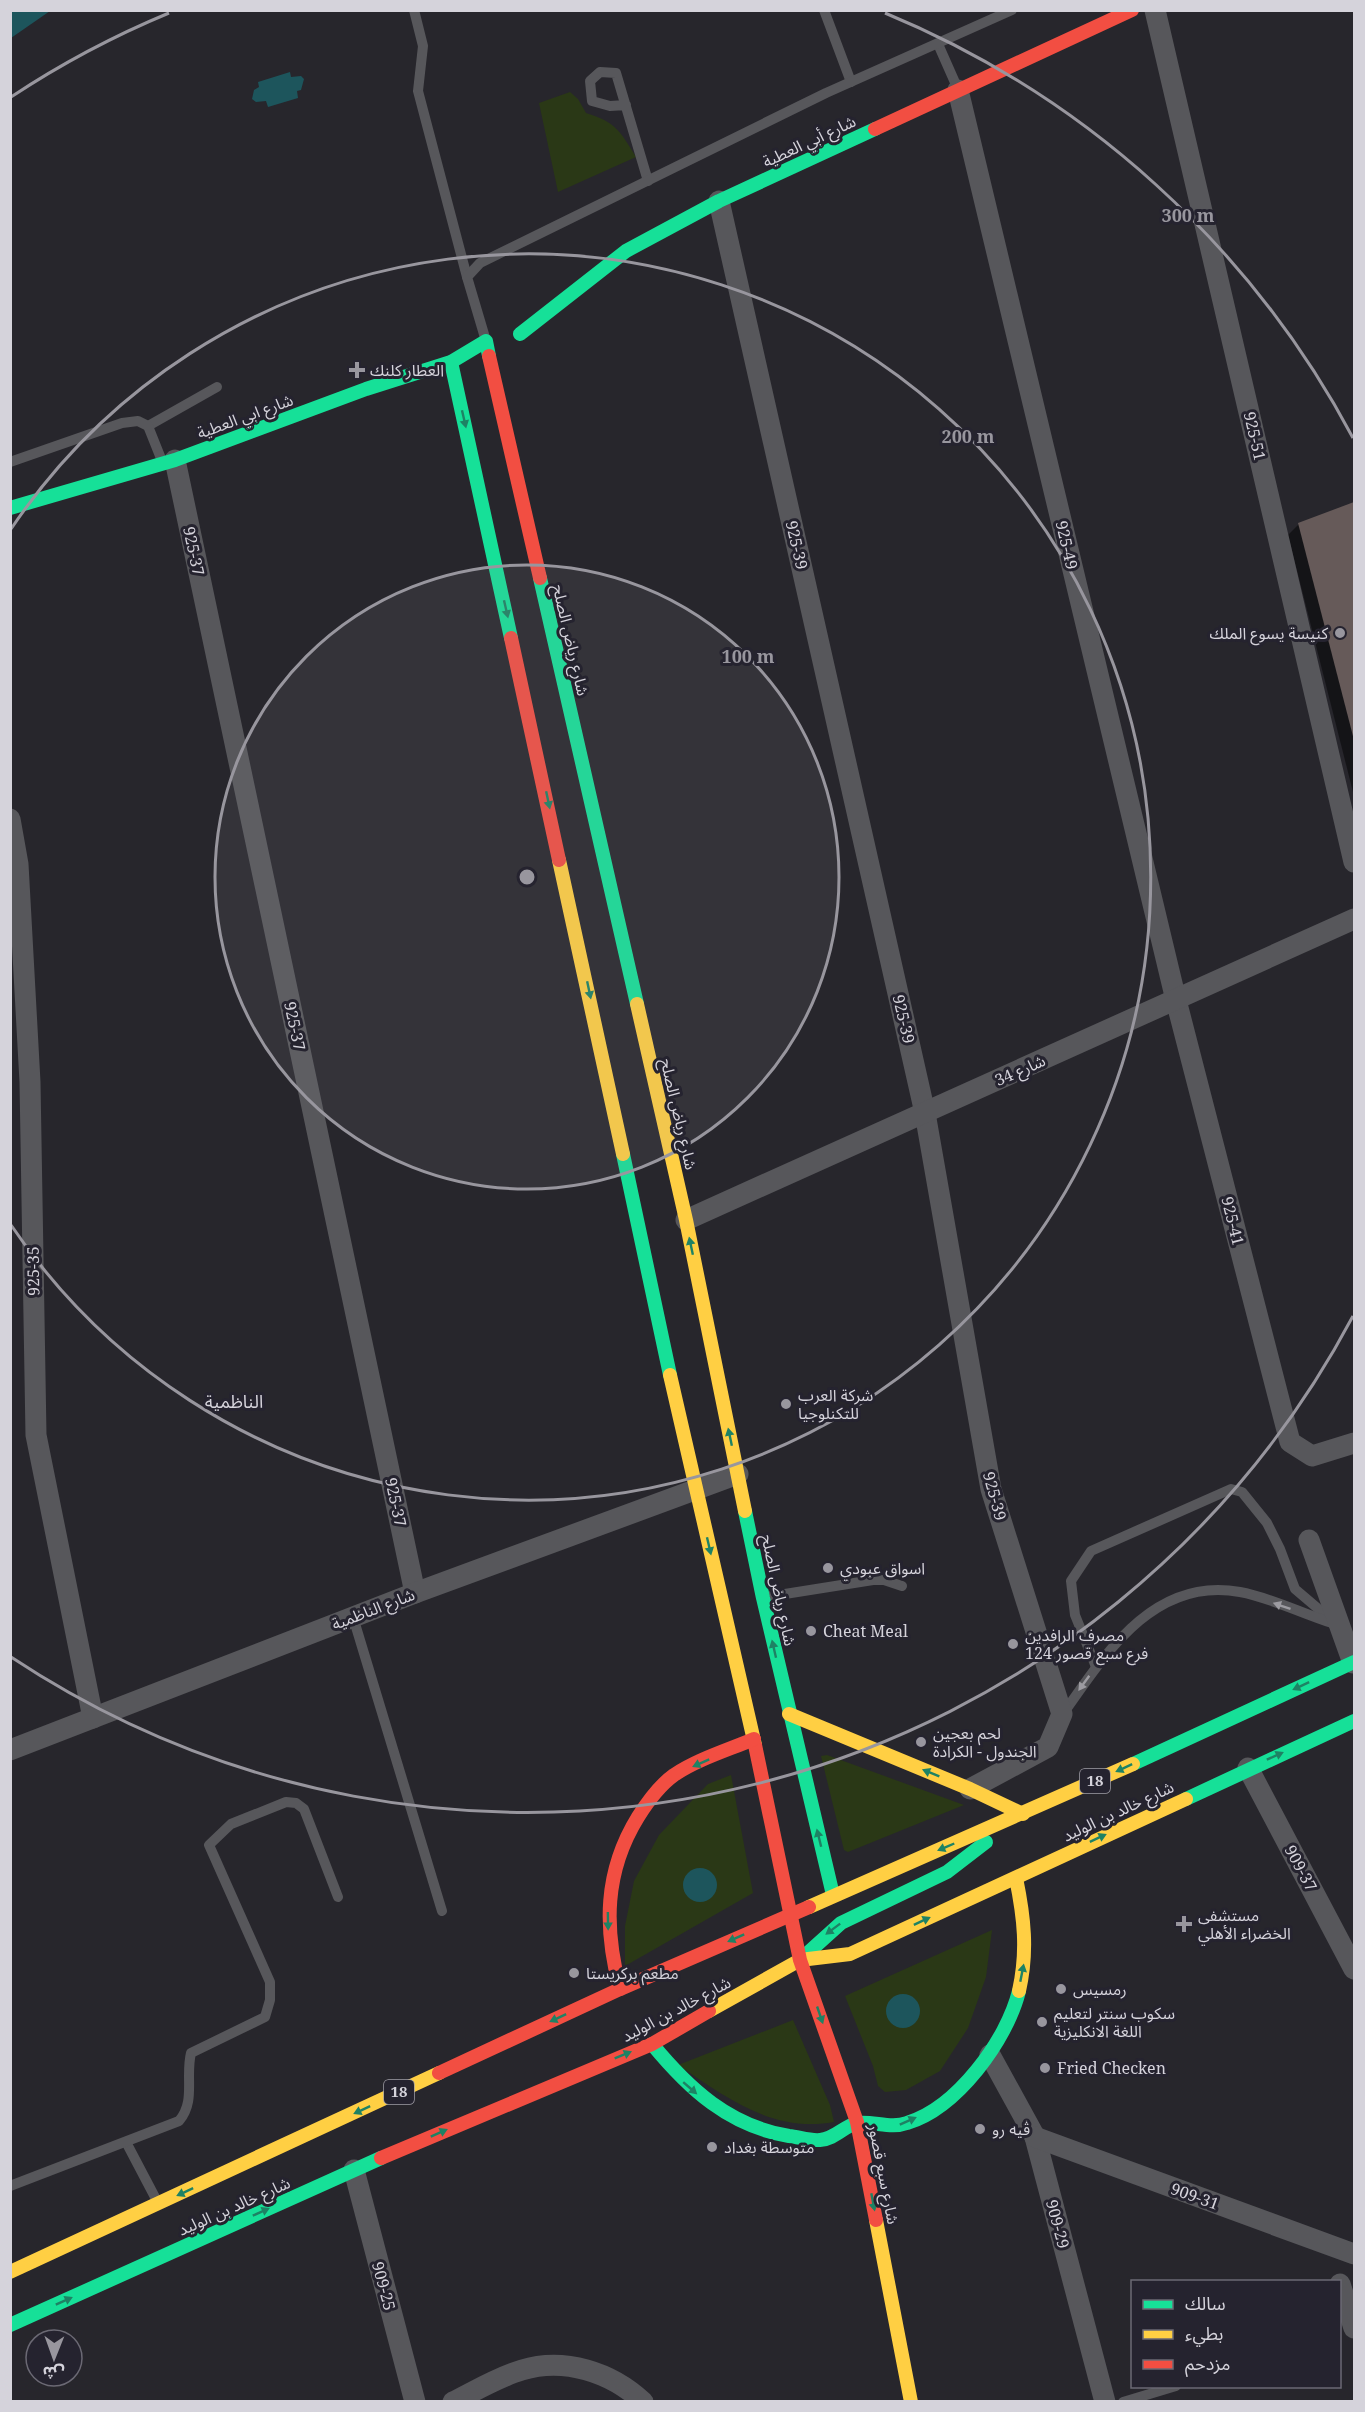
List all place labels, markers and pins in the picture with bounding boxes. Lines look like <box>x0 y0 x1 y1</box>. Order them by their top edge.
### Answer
place label: العطار كلنك <box>370 359 444 381</box>
marker: العطار كلنك <box>348 361 366 379</box>
place label: كنيسة يسوع الملك <box>1209 622 1328 646</box>
marker: كنيسة يسوع الملك <box>1333 626 1347 640</box>
centre of rings <box>517 867 537 887</box>
place label: شركة العرب للتكنلوجيا <box>798 1384 873 1424</box>
marker: شركة العرب للتكنلوجيا <box>779 1397 793 1411</box>
place label: اسواق عبودي <box>840 1557 925 1581</box>
marker: اسواق عبودي <box>821 1561 835 1575</box>
place label: Cheat Meal <box>823 1620 908 1642</box>
marker: Cheat Meal <box>804 1624 818 1638</box>
place label: مصرف الرافدين فرع سبع قصور 124 <box>1025 1624 1148 1666</box>
marker: مصرف الرافدين فرع سبع قصور 124 <box>1006 1637 1020 1651</box>
place label: لحم بعجين الجندول - الكرادة <box>933 1722 1037 1762</box>
marker: لحم بعجين الجندول - الكرادة <box>914 1735 928 1749</box>
place label: مستشفى الخضراء الأهلي <box>1198 1904 1291 1946</box>
marker: مستشفى الخضراء الأهلي <box>1175 1915 1193 1933</box>
place label: مطعم بركريستا <box>586 1962 679 1986</box>
marker: مطعم بركريستا <box>567 1966 581 1980</box>
place label: رمسيس <box>1073 1978 1127 2000</box>
marker: رمسيس <box>1054 1982 1068 1996</box>
place label: سكوب سنتر لتعليم اللغة الانكليزية <box>1054 2002 1175 2042</box>
marker: سكوب سنتر لتعليم اللغة الانكليزية <box>1035 2015 1049 2029</box>
place label: Fried Checken <box>1057 2057 1166 2079</box>
marker: Fried Checken <box>1038 2061 1052 2075</box>
place label: ڤيه رو <box>992 2118 1030 2140</box>
marker: ڤيه رو <box>973 2122 987 2136</box>
place label: متوسطة بغداد <box>724 2136 814 2158</box>
marker: متوسطة بغداد <box>705 2140 719 2154</box>

